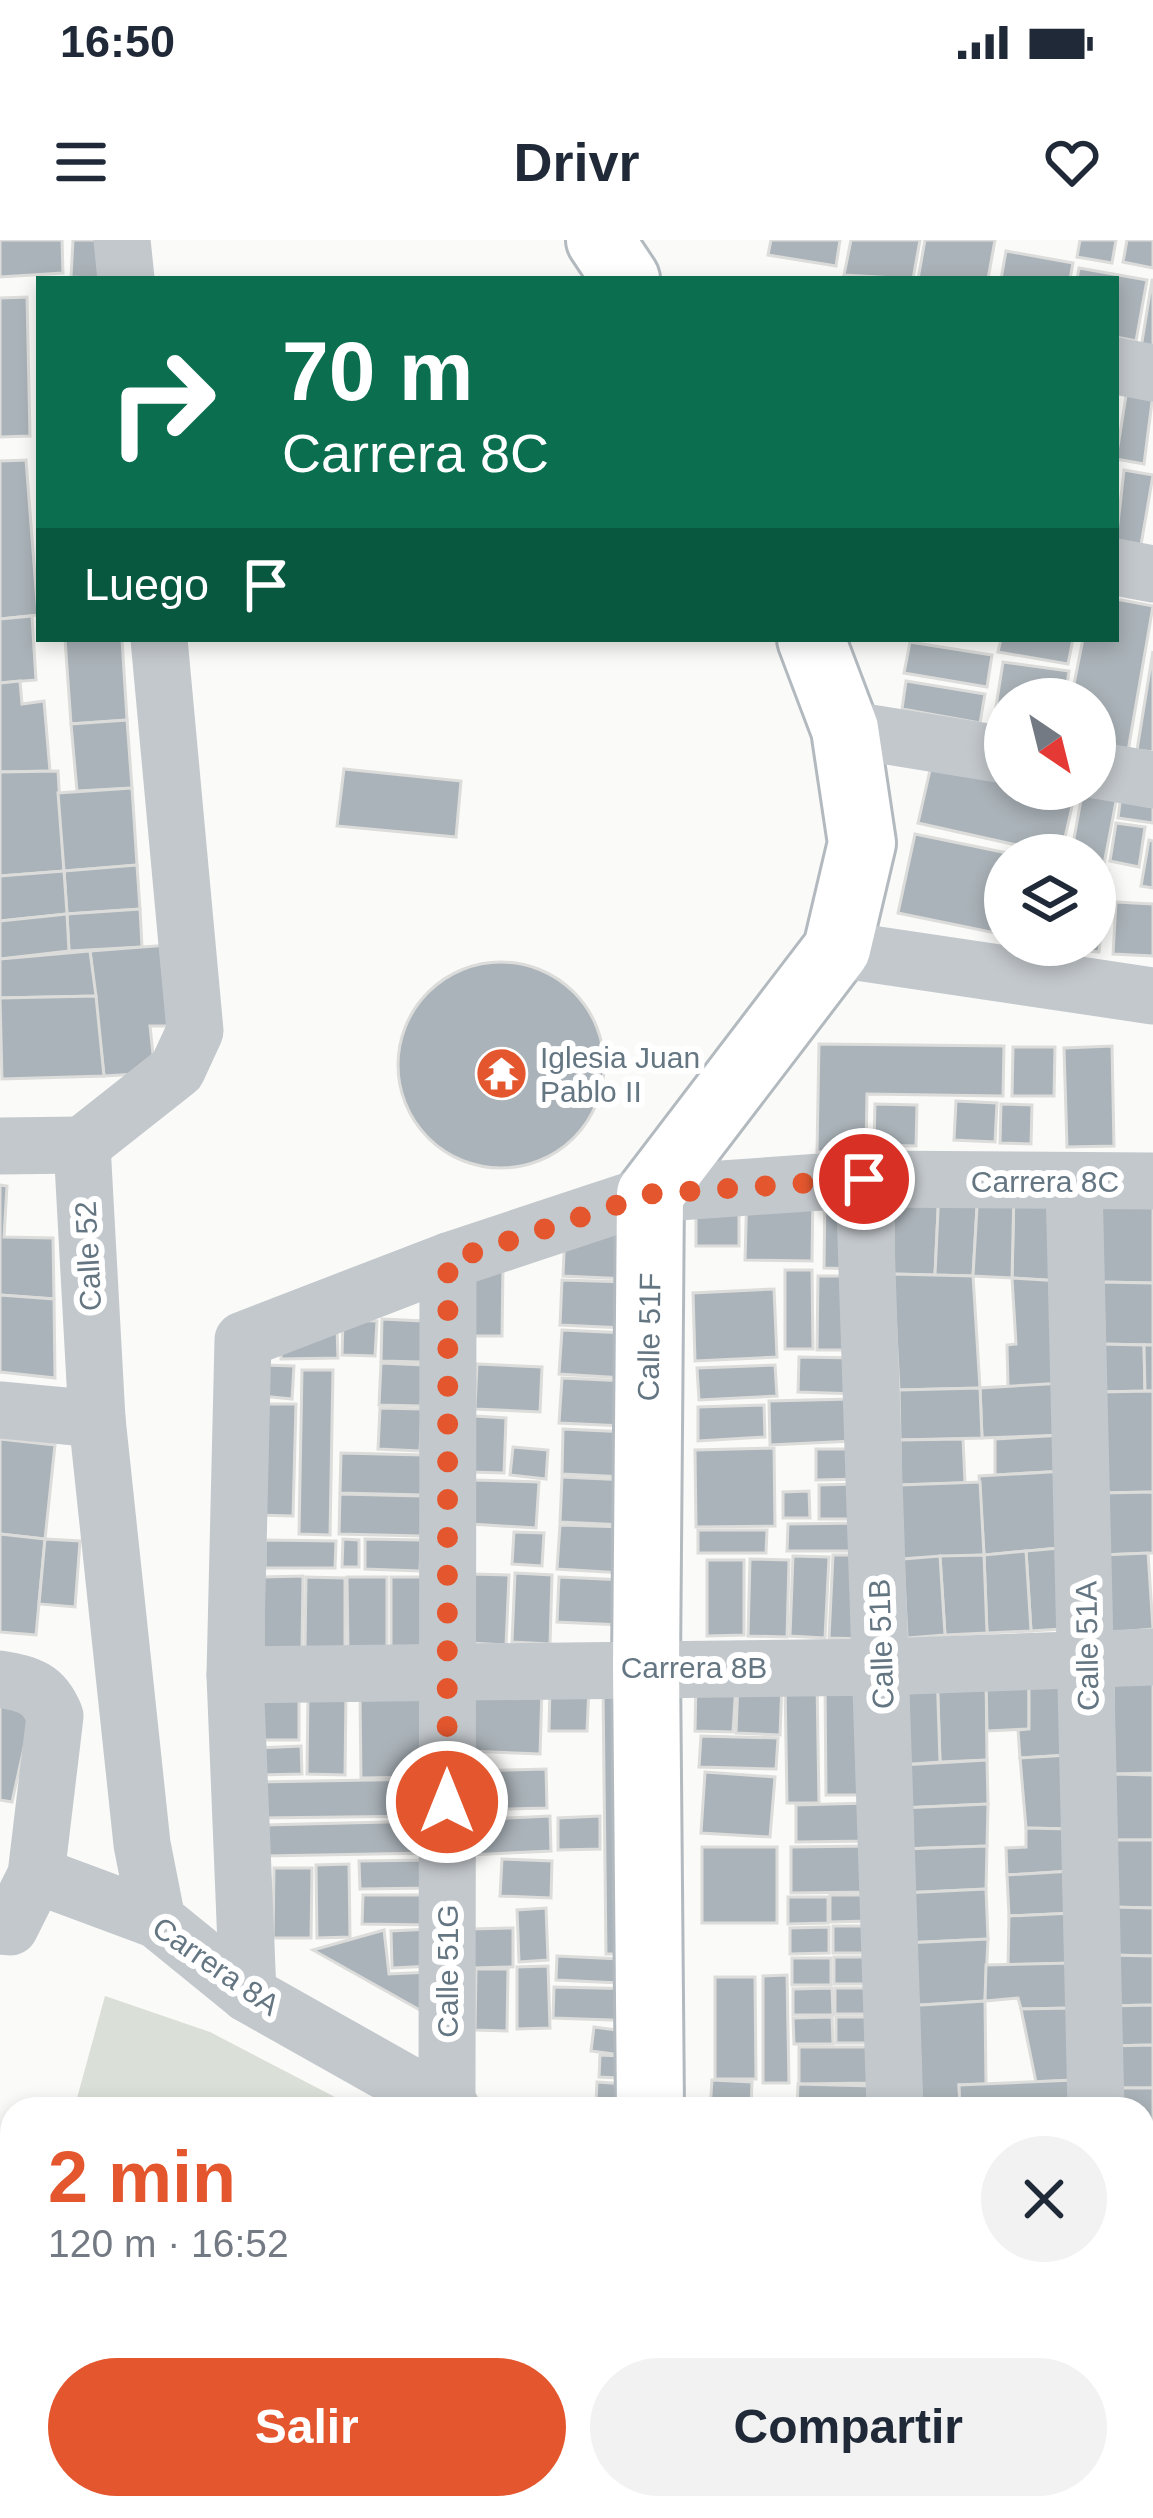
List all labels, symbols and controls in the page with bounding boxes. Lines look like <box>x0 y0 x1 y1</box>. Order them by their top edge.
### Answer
text: 16:50 <box>60 16 175 67</box>
icon: menu <box>48 129 114 195</box>
icon: heart <box>1039 129 1105 195</box>
text: Drivr <box>513 132 640 192</box>
icon: right <box>84 324 240 480</box>
text: 70 m <box>282 324 473 418</box>
text: Carrera 8C <box>282 423 549 483</box>
icon: arrive <box>233 552 299 618</box>
text: Luego <box>84 559 209 610</box>
north arrow <box>984 678 1116 810</box>
map controls <box>984 678 1116 966</box>
button: layers <box>984 834 1116 966</box>
place label: Iglesia Juan Pablo II <box>540 1041 700 1108</box>
temple icon: Iglesia Juan Pablo II <box>473 1046 529 1102</box>
pin <box>813 1128 915 1230</box>
icon: arrive <box>831 1146 897 1212</box>
street label: Carrera 8C <box>971 1165 1119 1198</box>
street label: Calle 52 <box>69 1200 107 1312</box>
street label: Calle 51F <box>631 1273 667 1401</box>
street label: Calle 51B <box>862 1578 900 1710</box>
street label: Calle 51A <box>1069 1581 1105 1711</box>
street label: Carrera 8B <box>621 1651 767 1684</box>
position arrow <box>384 1739 510 1865</box>
street label: Calle 51G <box>431 1904 464 2038</box>
street label: Carrera 8A <box>146 1910 286 2022</box>
button: close <box>981 2136 1107 2262</box>
text: 2 min <box>48 2137 236 2217</box>
text: 120 m · 16:52 <box>48 2222 289 2265</box>
button: Salir <box>48 2358 566 2496</box>
button: Compartir <box>590 2358 1107 2496</box>

